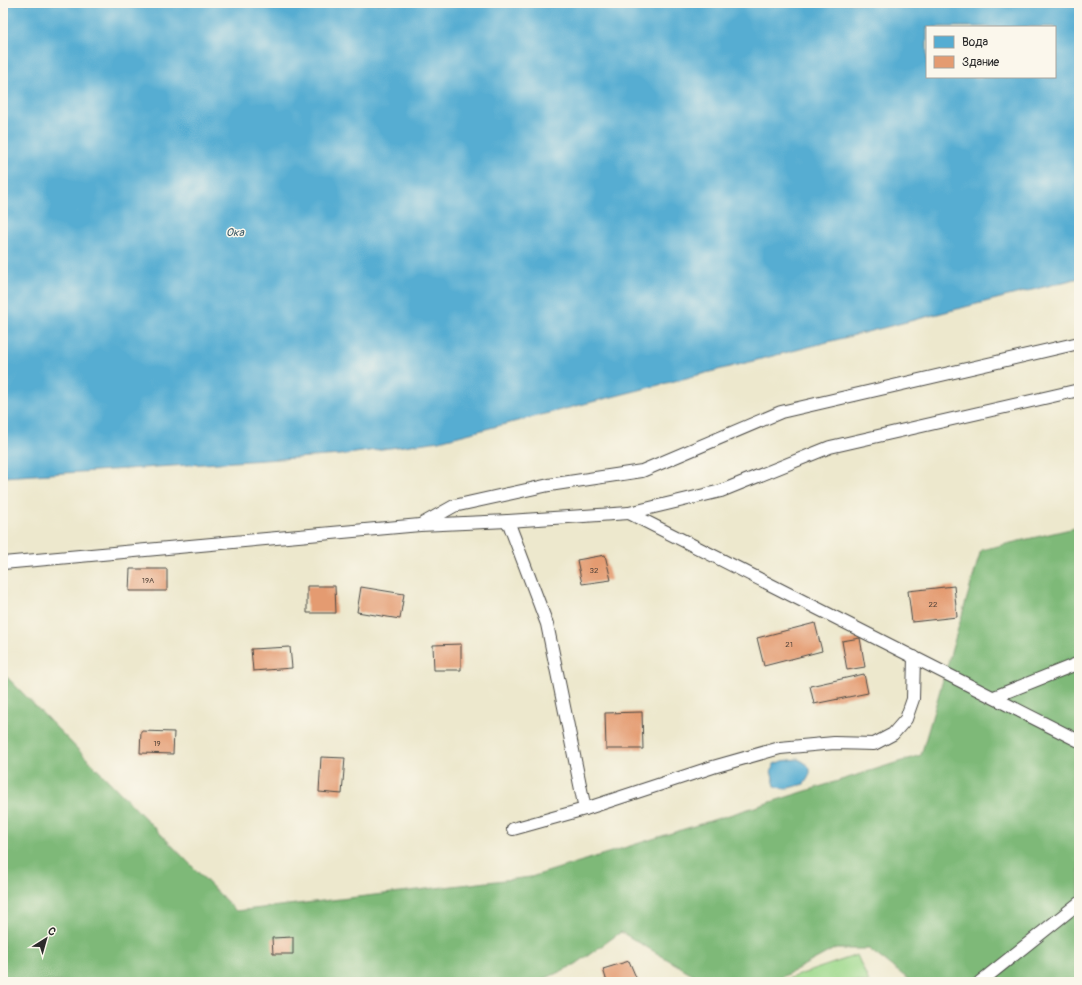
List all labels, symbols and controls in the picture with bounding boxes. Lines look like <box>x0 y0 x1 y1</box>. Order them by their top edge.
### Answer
legend <box>926 26 1056 78</box>
text: Вода <box>962 35 988 50</box>
text: Здание <box>962 55 999 70</box>
water label: Ока <box>226 226 245 239</box>
house number: 32 <box>590 566 599 575</box>
house number: 19А <box>142 576 154 585</box>
house number: 22 <box>929 600 938 609</box>
house number: 21 <box>785 640 793 649</box>
house number: 19 <box>153 739 161 748</box>
north arrow <box>26 919 66 959</box>
text: С <box>45 924 59 939</box>

